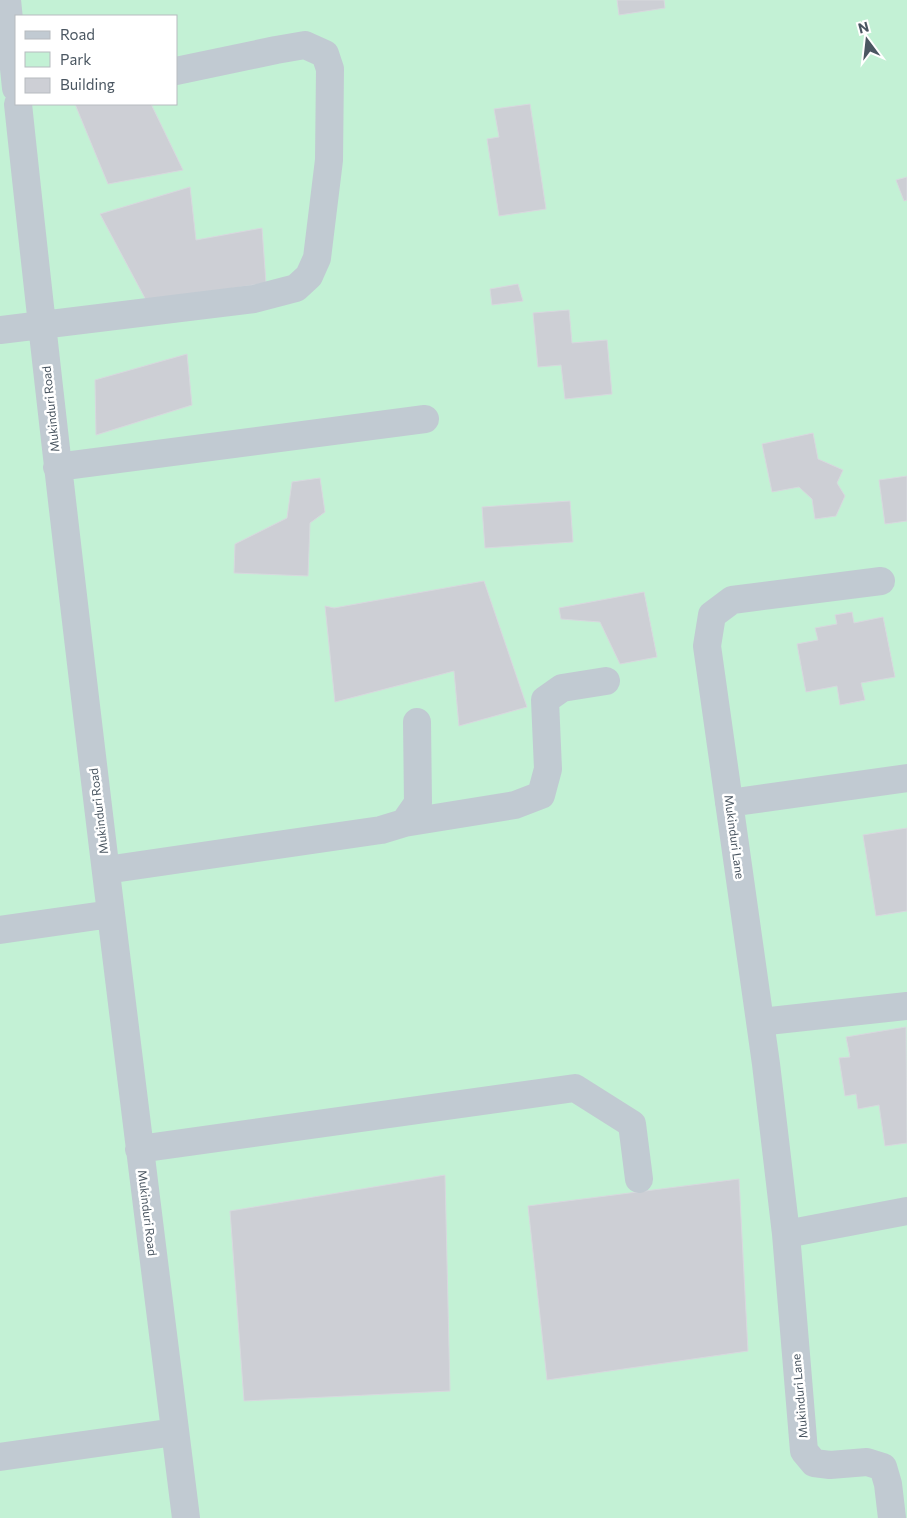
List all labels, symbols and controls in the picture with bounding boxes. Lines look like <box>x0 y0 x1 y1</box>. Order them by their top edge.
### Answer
legend <box>15 15 178 105</box>
north arrow <box>842 15 892 65</box>
text: N <box>856 17 871 37</box>
text: Road <box>60 25 95 43</box>
text: Park <box>60 50 91 68</box>
text: Building <box>60 75 115 93</box>
street label: Mukinduri Road <box>39 365 61 453</box>
street label: Mukinduri Road <box>86 767 110 855</box>
street label: Mukinduri Lane <box>722 794 748 880</box>
street label: Mukinduri Road <box>136 1169 160 1257</box>
street label: Mukinduri Lane <box>788 1353 810 1439</box>

